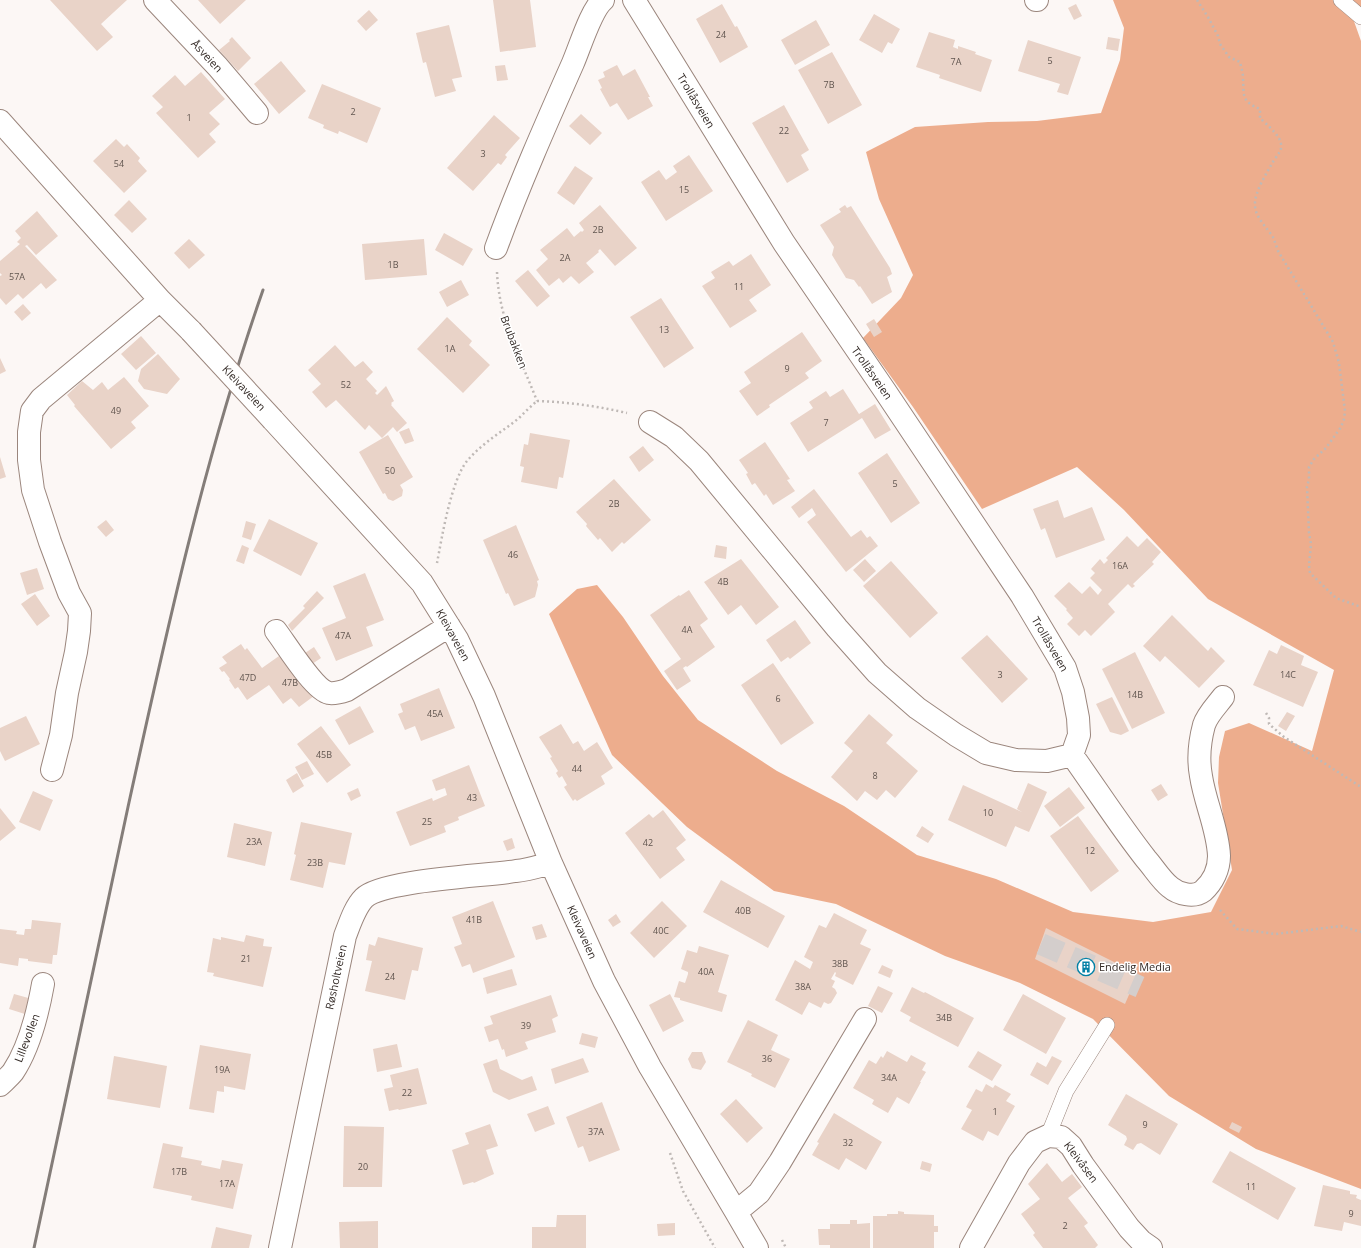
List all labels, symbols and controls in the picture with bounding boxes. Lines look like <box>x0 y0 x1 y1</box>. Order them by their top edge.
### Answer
house number: 24 <box>716 28 726 41</box>
street label: Åsveien <box>188 36 226 75</box>
house number: 5 <box>1047 54 1053 67</box>
house number: 7A <box>951 55 962 68</box>
street label: Trollåsveien <box>674 71 719 131</box>
house number: 7B <box>824 78 835 91</box>
house number: 2 <box>350 105 356 118</box>
house number: 1 <box>186 111 192 124</box>
house number: 22 <box>779 124 789 137</box>
house number: 3 <box>480 147 486 160</box>
house number: 54 <box>114 157 124 170</box>
house number: 15 <box>679 183 689 196</box>
house number: 2B <box>593 223 604 236</box>
house number: 2A <box>560 251 571 264</box>
house number: 1B <box>388 258 399 271</box>
house number: 57A <box>9 270 25 283</box>
house number: 11 <box>734 280 744 293</box>
street label: Brubakken <box>497 313 531 370</box>
house number: 13 <box>659 323 669 336</box>
house number: 1A <box>445 342 456 355</box>
street label: Trollåsveien <box>849 343 896 402</box>
street label: Kleivaveien <box>219 362 269 414</box>
house number: 9 <box>784 362 790 375</box>
house number: 52 <box>341 378 351 391</box>
house number: 49 <box>111 404 121 417</box>
house number: 7 <box>823 416 829 429</box>
house number: 50 <box>385 464 395 477</box>
house number: 5 <box>892 477 898 490</box>
house number: 2B <box>609 497 620 510</box>
house number: 46 <box>508 548 518 561</box>
house number: 16A <box>1112 559 1128 572</box>
house number: 4B <box>718 575 729 588</box>
street label: Kleivaveien <box>433 606 474 664</box>
street label: Trollåsveien <box>1029 613 1072 674</box>
house number: 4A <box>682 623 693 636</box>
house number: 47A <box>335 629 351 642</box>
house number: 3 <box>997 668 1003 681</box>
house number: 14C <box>1280 668 1296 681</box>
house number: 47D <box>240 671 256 684</box>
house number: 47B <box>282 676 298 689</box>
house number: 14B <box>1127 688 1143 701</box>
house number: 6 <box>775 692 781 705</box>
house number: 45A <box>427 707 443 720</box>
house number: 45B <box>316 748 332 761</box>
house number: 44 <box>572 762 582 775</box>
house number: 8 <box>872 769 878 782</box>
house number: 43 <box>467 791 477 804</box>
house number: 10 <box>983 806 993 819</box>
house number: 25 <box>422 815 432 828</box>
house number: 23A <box>246 835 262 848</box>
house number: 42 <box>643 836 653 849</box>
house number: 12 <box>1085 844 1095 857</box>
house number: 23B <box>307 856 323 869</box>
street label: Kleivaveien <box>564 903 601 961</box>
house number: 40B <box>735 904 751 917</box>
house number: 41B <box>466 913 482 926</box>
house number: 40C <box>653 924 669 937</box>
street label: Røsholtveien <box>321 943 350 1011</box>
house number: 21 <box>241 952 251 965</box>
house number: 38B <box>832 957 848 970</box>
building icon: Endelig Media <box>1076 957 1096 977</box>
place label: Endelig Media <box>1099 959 1171 974</box>
house number: 40A <box>698 965 714 978</box>
house number: 24 <box>385 970 395 983</box>
house number: 38A <box>795 980 811 993</box>
street label: Lillevollen <box>10 1011 43 1064</box>
house number: 34B <box>936 1011 952 1024</box>
house number: 39 <box>521 1019 531 1032</box>
house number: 36 <box>762 1052 772 1065</box>
house number: 19A <box>214 1063 230 1076</box>
house number: 34A <box>881 1071 897 1084</box>
house number: 22 <box>402 1086 412 1099</box>
house number: 1 <box>992 1105 998 1118</box>
house number: 9 <box>1142 1118 1148 1131</box>
house number: 37A <box>588 1125 604 1138</box>
house number: 32 <box>843 1136 853 1149</box>
street label: Kleivåsen <box>1061 1138 1102 1185</box>
house number: 20 <box>358 1160 368 1173</box>
house number: 17B <box>171 1165 187 1178</box>
house number: 17A <box>219 1177 235 1190</box>
house number: 11 <box>1246 1180 1256 1193</box>
house number: 9 <box>1348 1207 1354 1220</box>
house number: 2 <box>1062 1219 1068 1232</box>

